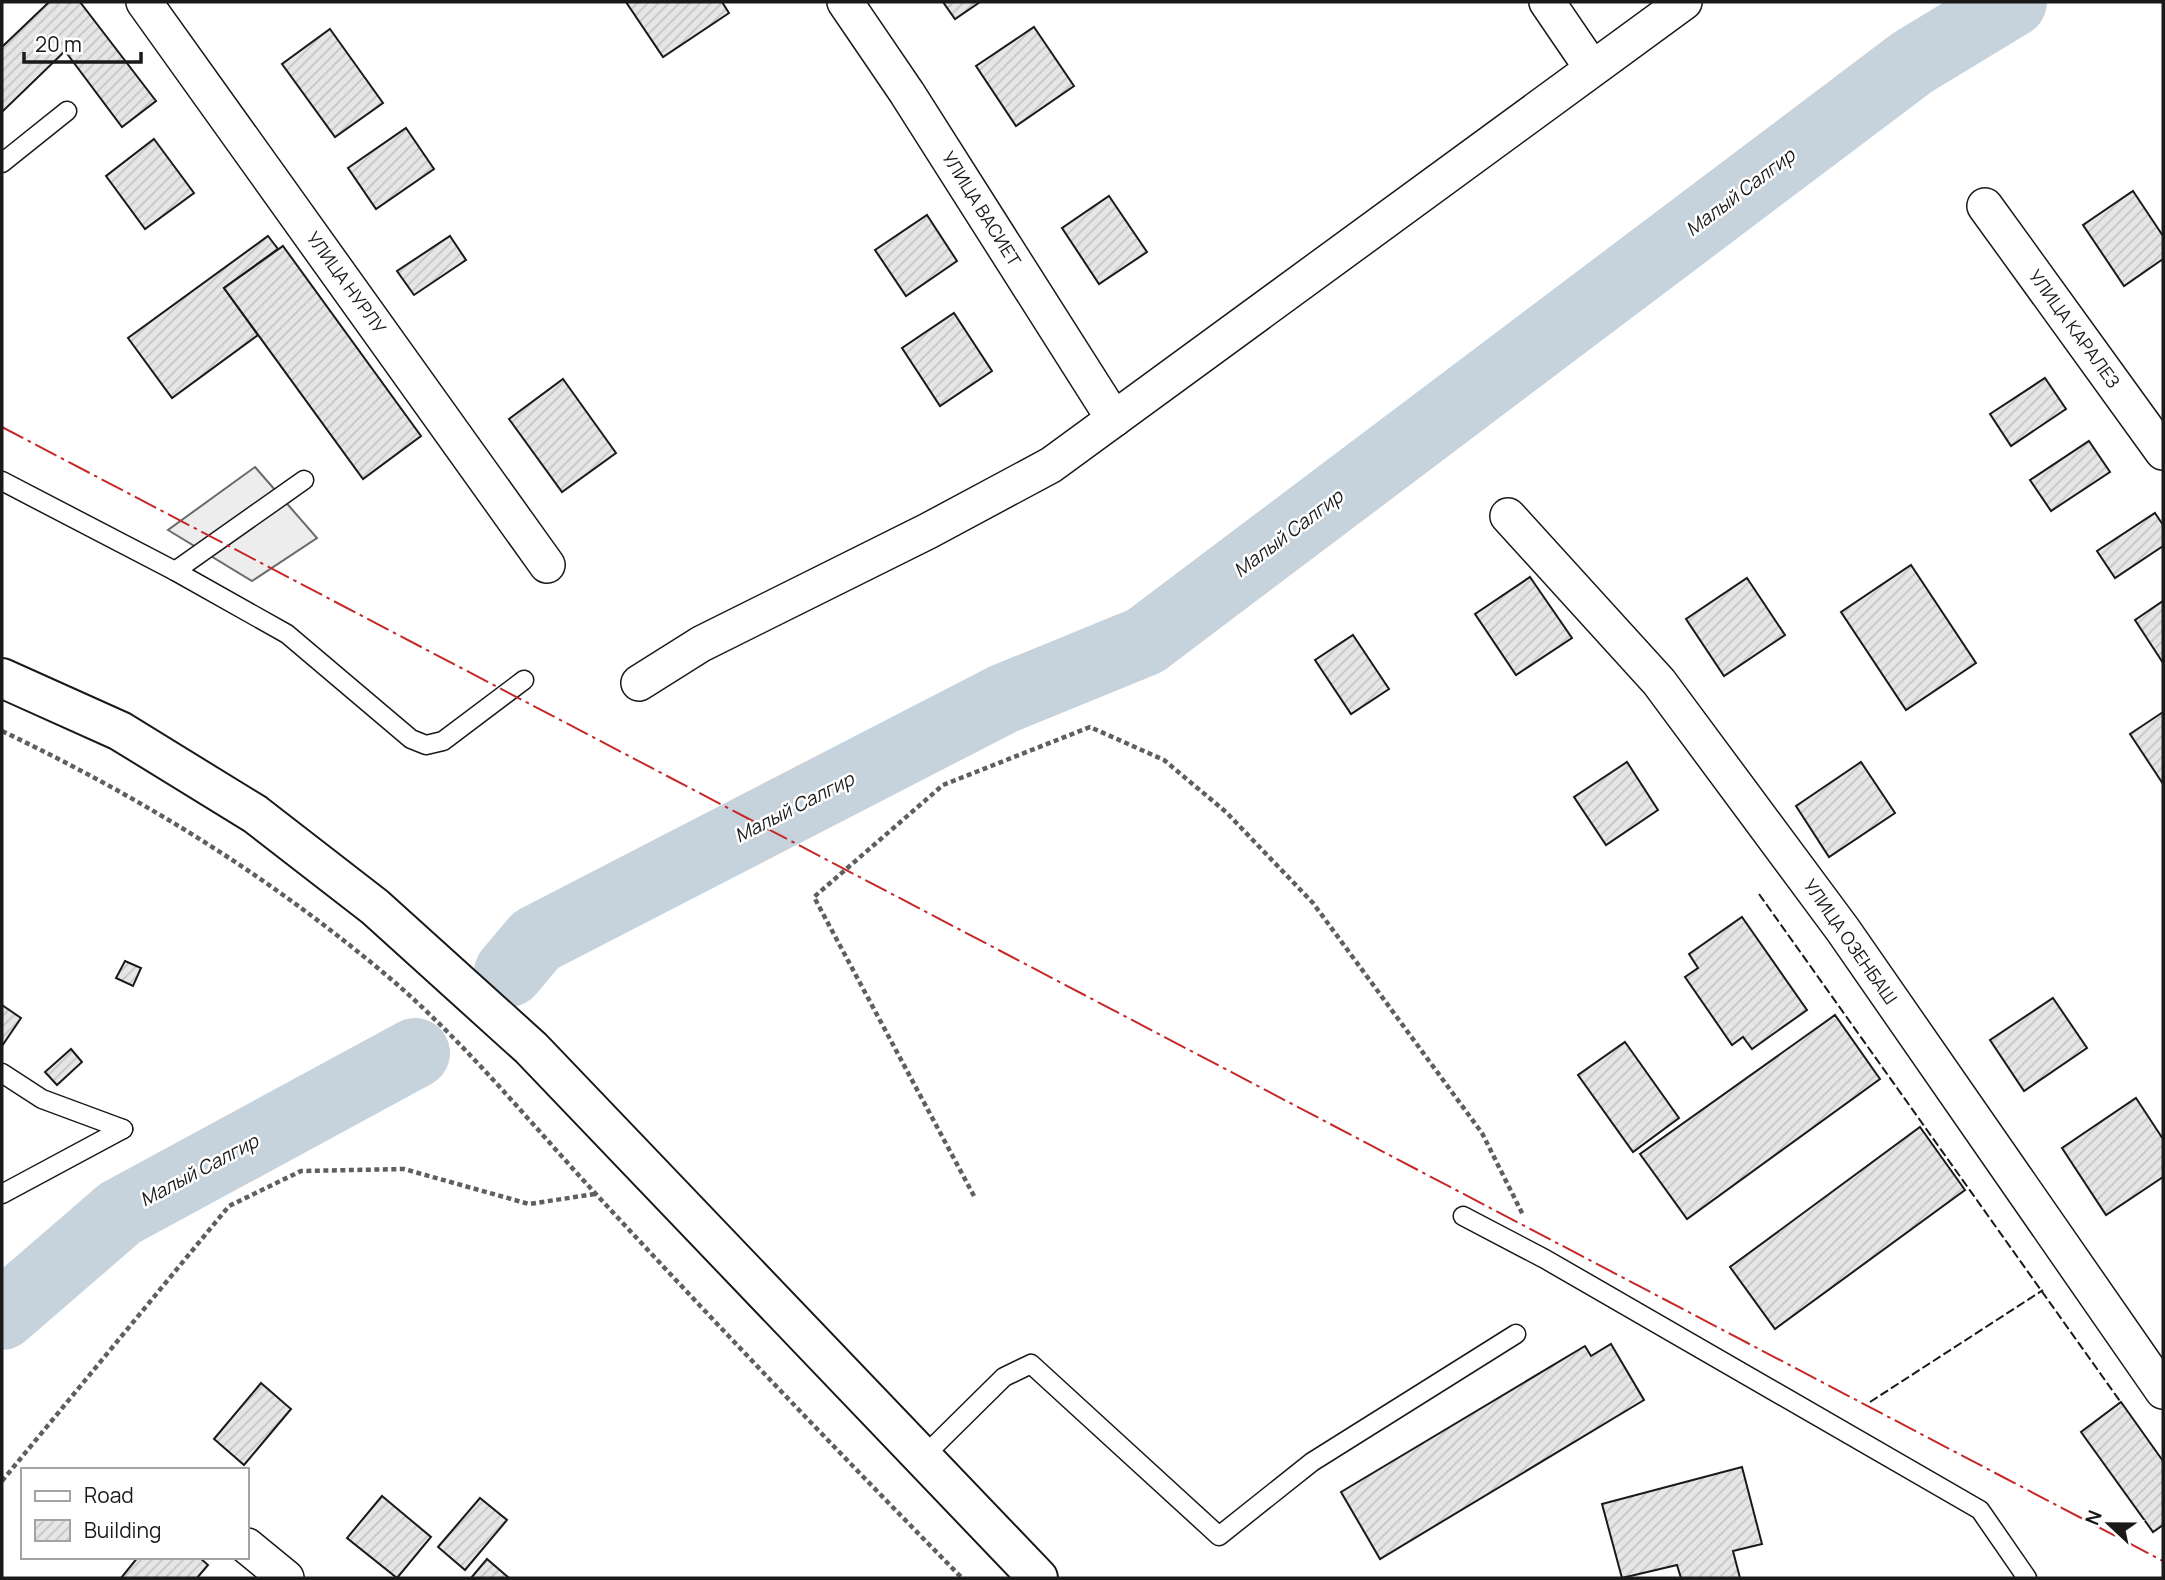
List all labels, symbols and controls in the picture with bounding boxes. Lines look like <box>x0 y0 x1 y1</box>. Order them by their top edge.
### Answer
scale bar <box>24 21 142 65</box>
text: 20 m <box>35 30 82 58</box>
water label: Малый Салгир <box>1680 141 1801 242</box>
street label: УЛИЦА ВАСИЕТ <box>937 147 1027 271</box>
street label: УЛИЦА НУРЛУ <box>302 227 392 338</box>
street label: УЛИЦА КАРАЛЕЗ <box>2024 265 2126 392</box>
water label: Малый Салгир <box>1228 482 1349 583</box>
water label: Малый Салгир <box>730 765 860 848</box>
street label: УЛИЦА ОЗЕНБАШ <box>1799 874 1903 1009</box>
water label: Малый Салгир <box>135 1127 264 1212</box>
legend <box>21 1468 248 1559</box>
text: Road <box>84 1481 134 1509</box>
north arrow <box>2074 1489 2144 1559</box>
text: N <box>2079 1506 2108 1529</box>
text: Building <box>84 1516 161 1544</box>

